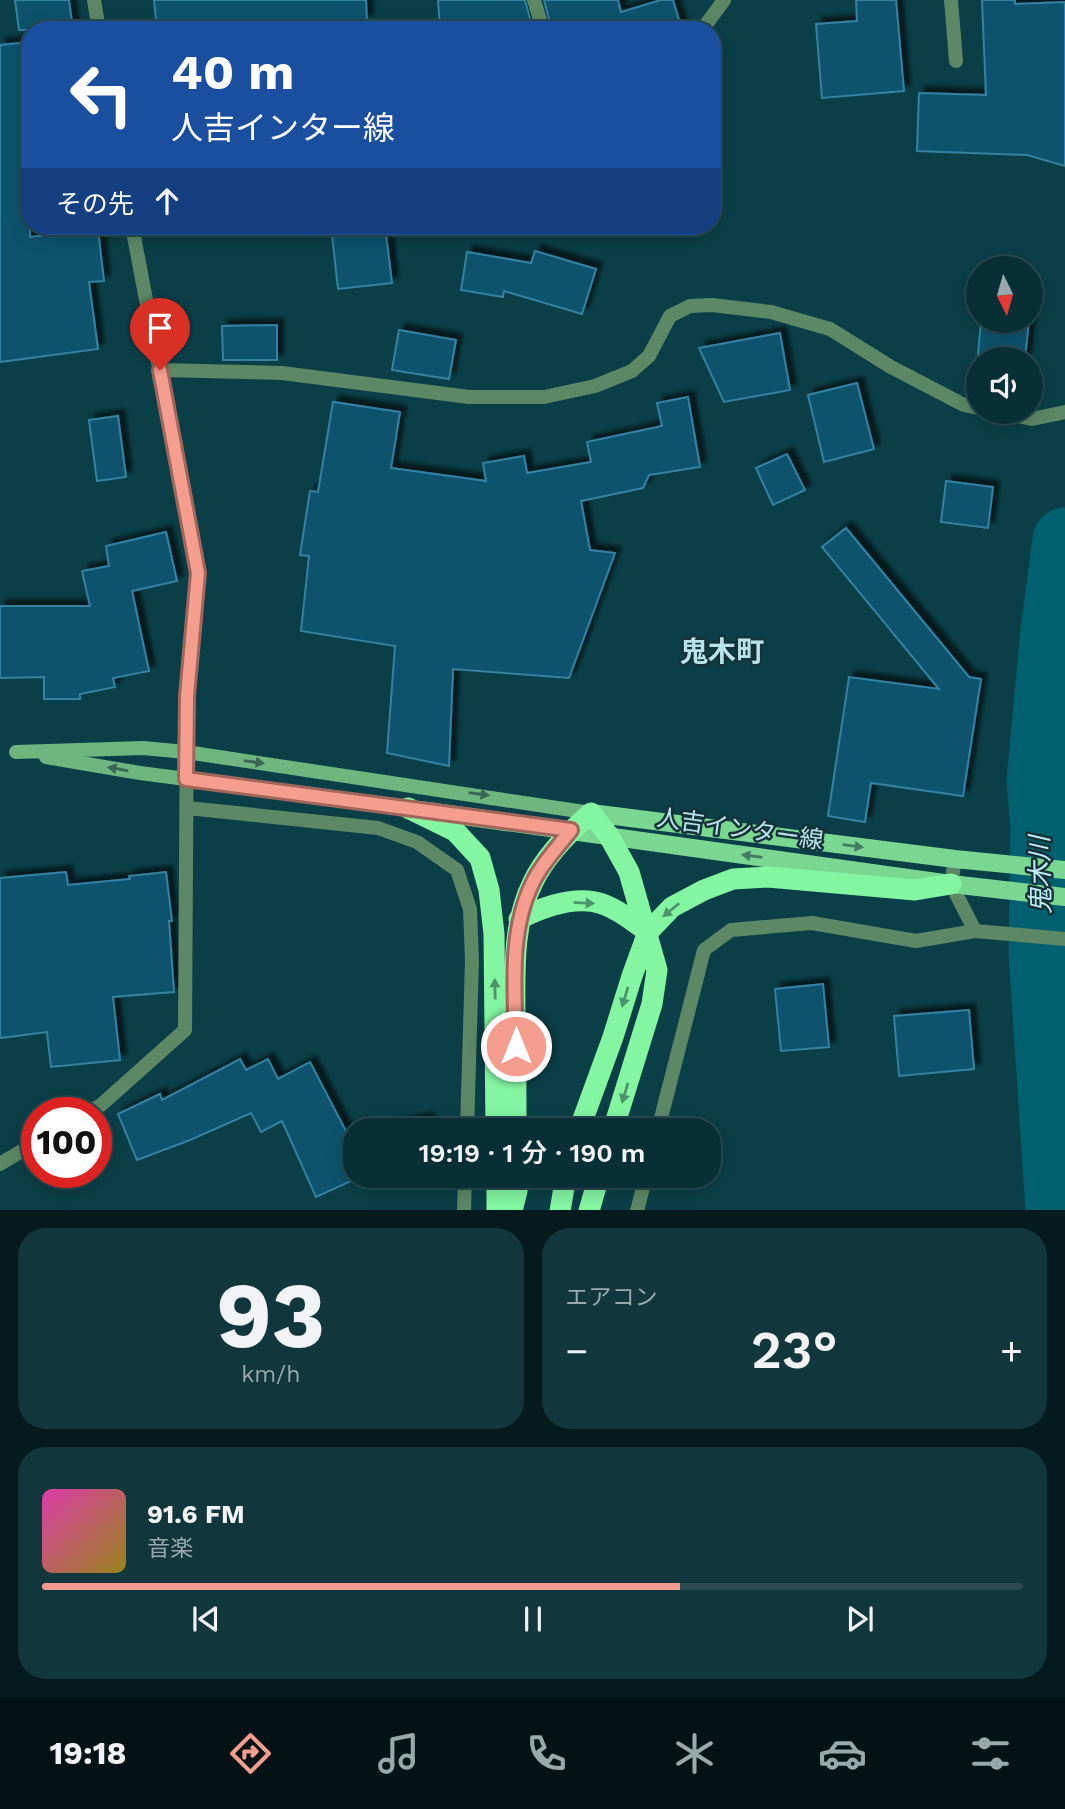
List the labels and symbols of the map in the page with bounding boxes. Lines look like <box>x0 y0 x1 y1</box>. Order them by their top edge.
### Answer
north arrow <box>966 256 1043 332</box>
pin <box>130 298 190 370</box>
district label: 鬼木町 <box>680 635 764 668</box>
one-way arrow <box>243 757 265 768</box>
one-way arrow <box>107 763 129 774</box>
one-way arrow <box>468 789 490 800</box>
street label: 人吉インター線 <box>655 803 825 855</box>
water label: 鬼木川 <box>1024 833 1056 914</box>
one-way arrow <box>843 840 865 851</box>
one-way arrow <box>741 850 763 861</box>
one-way arrow <box>573 897 595 908</box>
one-way arrow <box>663 902 681 917</box>
one-way arrow <box>489 978 500 1000</box>
one-way arrow <box>620 987 630 1008</box>
position arrow <box>479 1009 553 1083</box>
one-way arrow <box>619 1083 629 1104</box>
speed limit sign: 100 <box>21 1097 112 1188</box>

